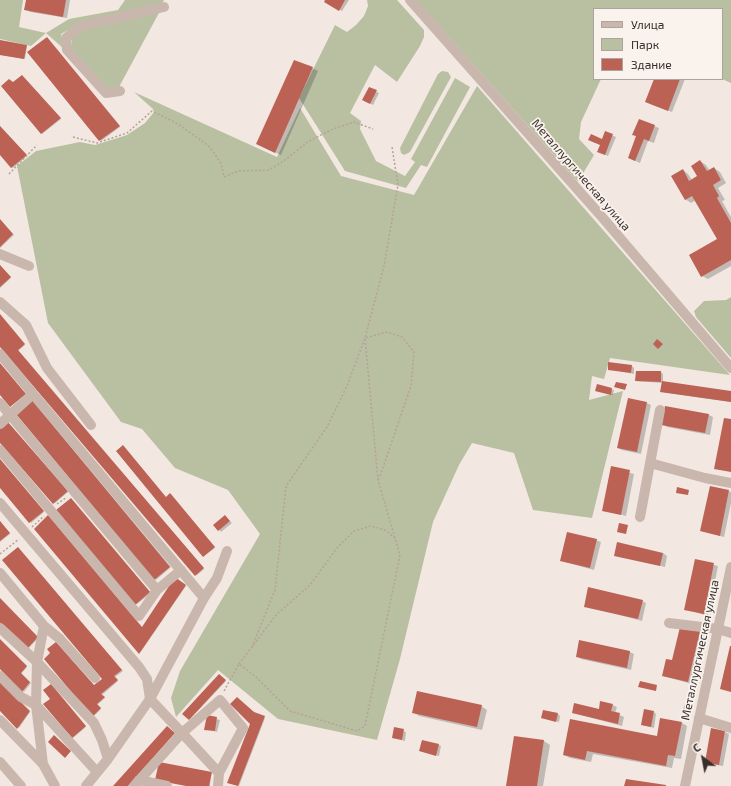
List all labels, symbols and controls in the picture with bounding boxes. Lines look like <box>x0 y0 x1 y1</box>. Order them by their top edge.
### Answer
legend <box>593 8 723 80</box>
text: Улица <box>631 17 664 31</box>
text: Парк <box>631 37 659 51</box>
text: Здание <box>631 57 672 71</box>
street label: Металлургическая улица <box>529 116 633 234</box>
street label: Металлургическая улица <box>678 578 722 722</box>
north arrow <box>683 738 723 778</box>
text: С <box>690 740 703 755</box>

